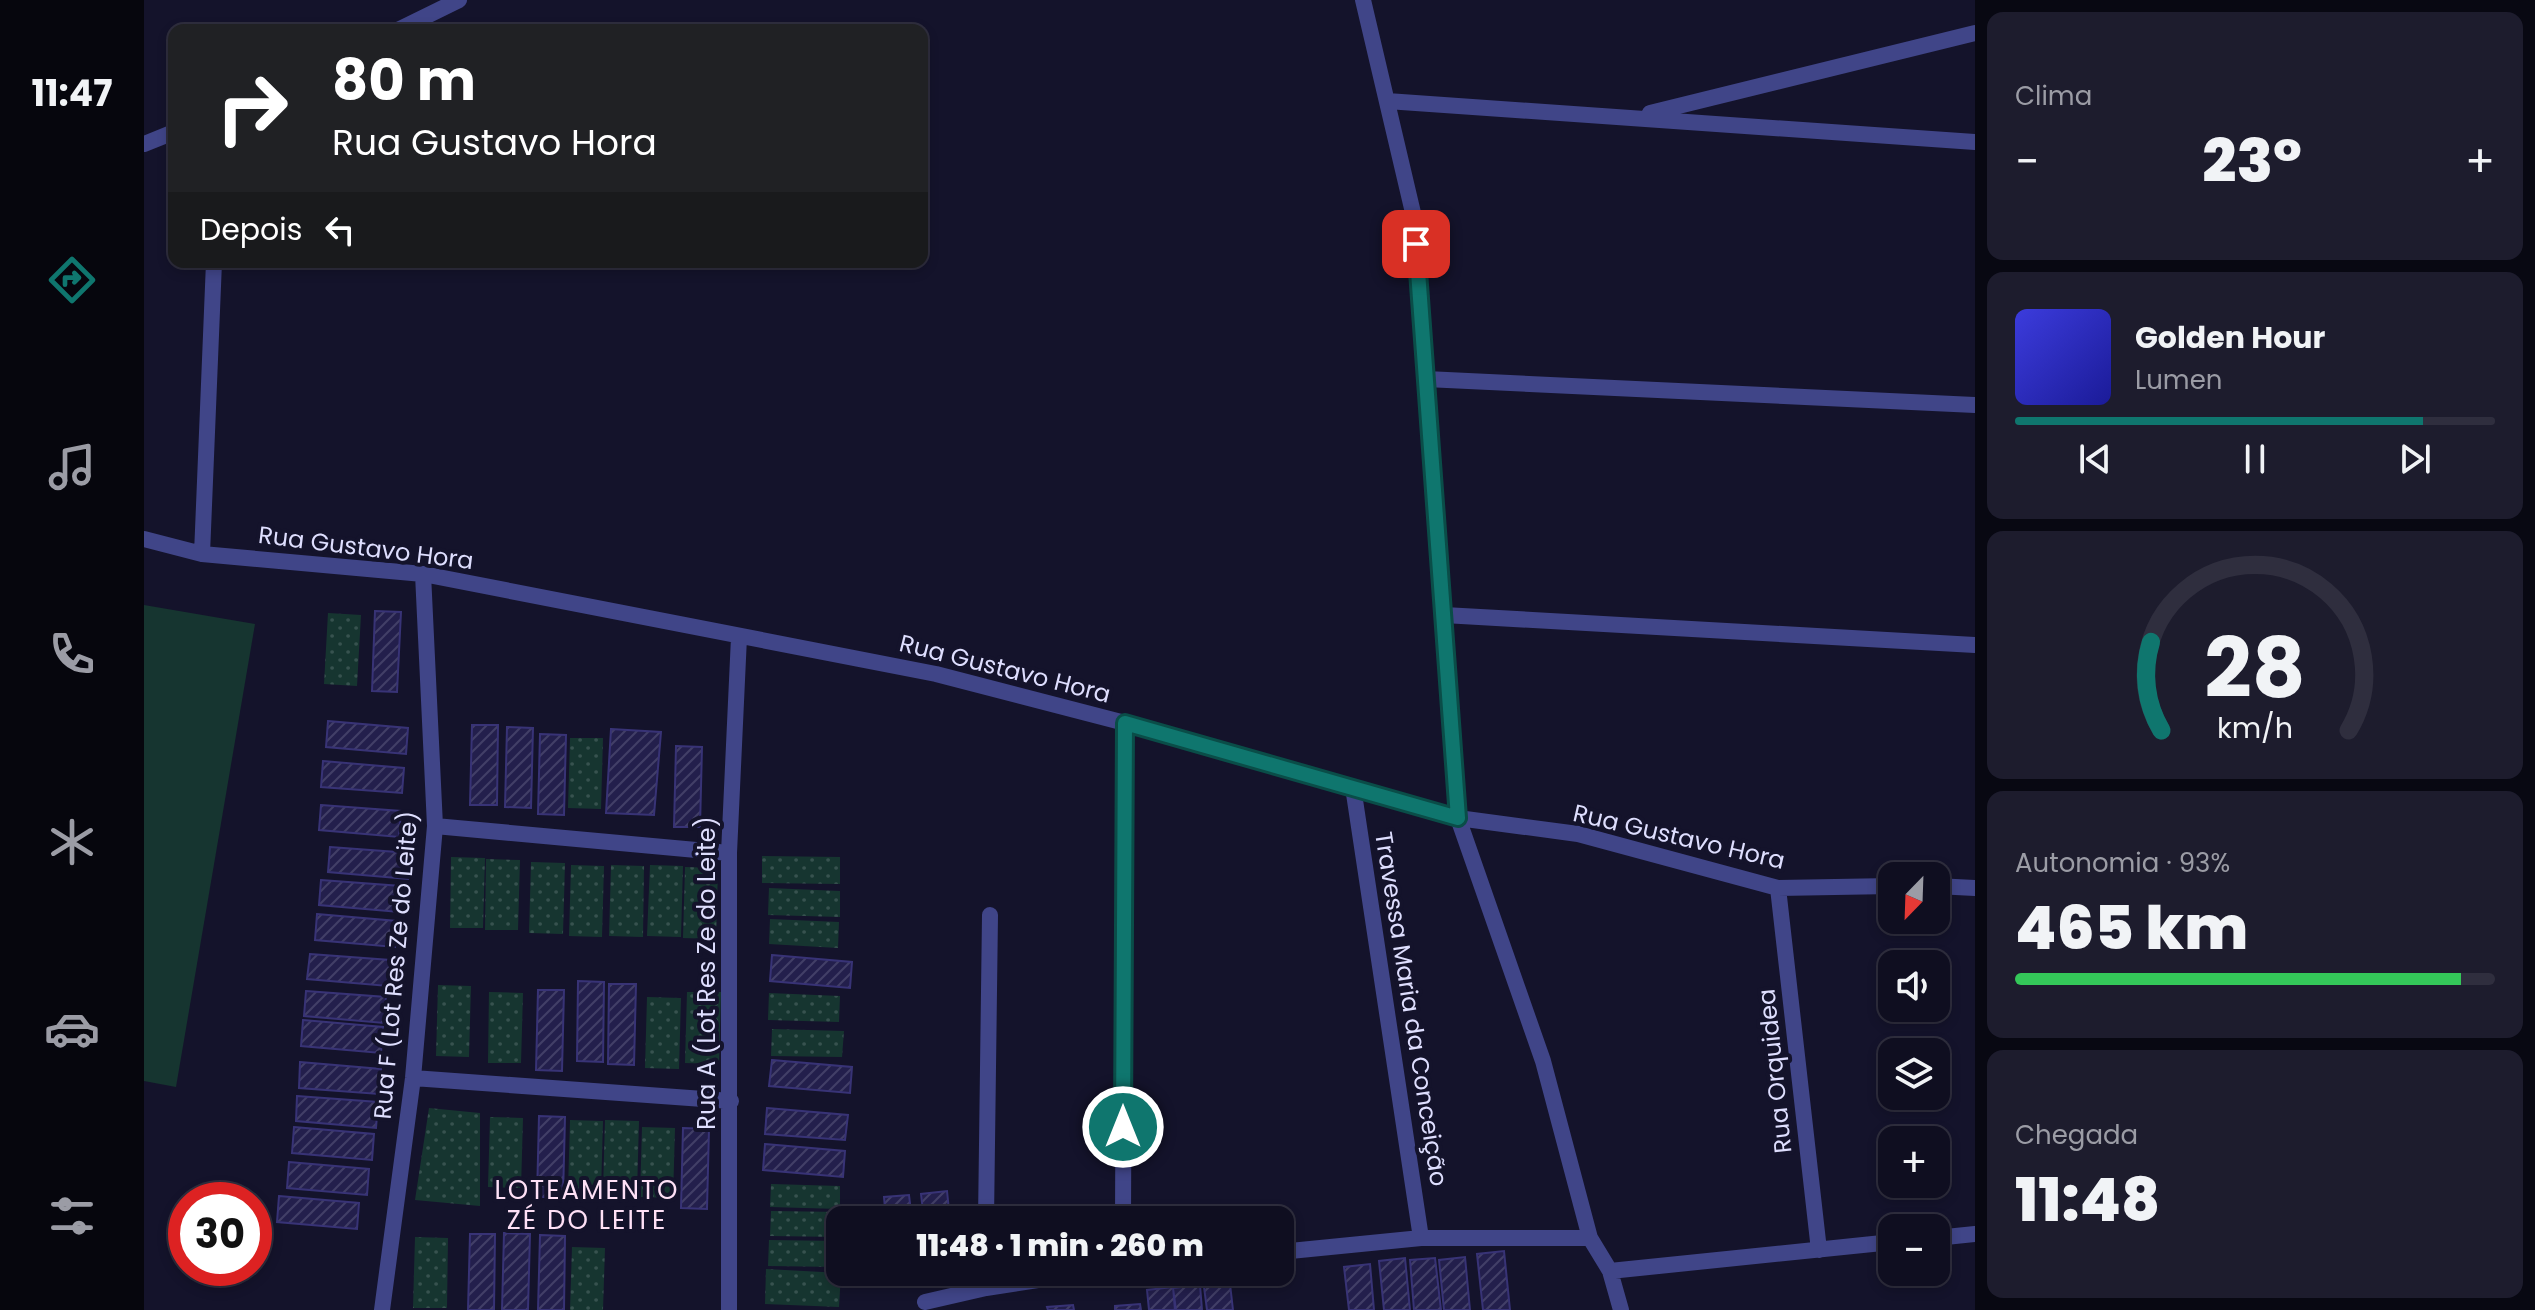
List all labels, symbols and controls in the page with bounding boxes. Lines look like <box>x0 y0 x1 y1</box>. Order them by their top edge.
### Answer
text: 80 m <box>332 41 476 120</box>
icon: right <box>200 56 304 160</box>
text: 11:47 <box>32 68 112 119</box>
text: Clima <box>2015 78 2092 114</box>
text: Rua Gustavo Hora <box>332 117 657 168</box>
text: 23° <box>2202 119 2302 203</box>
text: − <box>2015 131 2039 192</box>
text: + <box>2465 131 2495 192</box>
text: Depois <box>200 208 302 251</box>
icon: left <box>318 208 362 252</box>
pin <box>1382 210 1450 278</box>
icon: arrive <box>1394 222 1438 266</box>
icon: directions <box>44 252 100 308</box>
text: Golden Hour <box>2135 316 2325 359</box>
text: Lumen <box>2135 362 2222 398</box>
icon: previous <box>2073 437 2117 481</box>
icon: pause <box>2233 437 2277 481</box>
icon: next <box>2393 437 2437 481</box>
icon: music <box>44 439 100 495</box>
street label: Rua Gustavo Hora <box>257 518 476 577</box>
text: 28 <box>2204 610 2306 726</box>
icon: phone <box>44 626 100 682</box>
street label: Rua Gustavo Hora <box>896 626 1114 711</box>
text: km/h <box>2217 708 2293 748</box>
street label: Rua Gustavo Hora <box>1570 796 1788 877</box>
street label: Rua F (Lot Res Ze do Leite) <box>366 810 425 1120</box>
icon: climate <box>44 814 100 870</box>
street label: Rua A (Lot Res Ze do Leite) <box>690 816 723 1130</box>
street label: Travessa Maria da Conceição <box>1367 829 1456 1188</box>
text: Autonomia · 93% <box>2015 845 2230 881</box>
north arrow <box>1878 862 1950 934</box>
map controls <box>1878 862 1950 1286</box>
text: 465 km <box>2015 886 2248 970</box>
button: sound <box>1878 950 1950 1022</box>
street label: Rua Orquidea <box>1749 987 1800 1155</box>
icon: car <box>44 1001 100 1057</box>
button: layers <box>1878 1038 1950 1110</box>
position arrow <box>1081 1085 1165 1169</box>
text: Chegada <box>2015 1117 2138 1153</box>
button: + <box>1878 1126 1950 1198</box>
text: 11:48 <box>2015 1158 2160 1242</box>
district label: LOTEAMENTO ZÉ DO LEITE <box>494 1172 680 1238</box>
speed limit sign: 30 <box>168 1182 272 1286</box>
icon: filters <box>44 1188 100 1244</box>
button: − <box>1878 1214 1950 1286</box>
text: 11:48 · 1 min · 260 m <box>916 1224 1204 1267</box>

